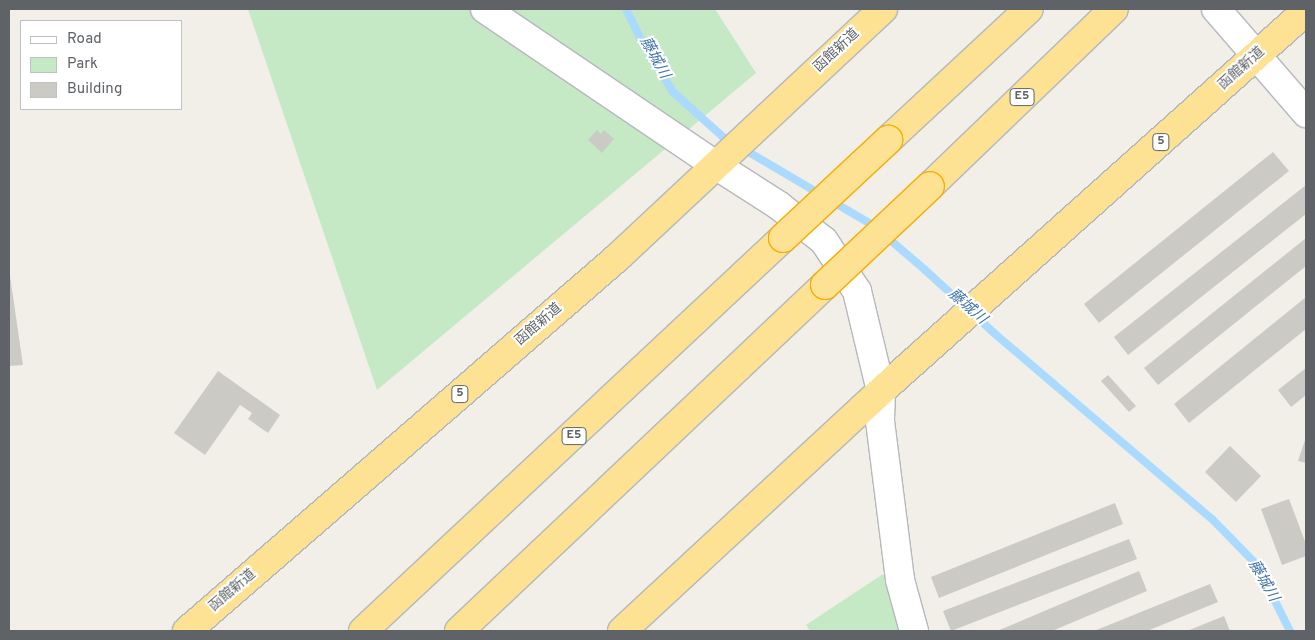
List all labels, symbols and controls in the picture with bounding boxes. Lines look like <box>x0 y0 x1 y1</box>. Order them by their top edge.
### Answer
legend <box>20 20 182 110</box>
street label: 函館新道 <box>811 26 863 76</box>
text: Road <box>67 30 102 49</box>
water label: 藤城川 <box>635 34 673 82</box>
street label: 函館新道 <box>1216 44 1268 94</box>
text: Park <box>67 55 98 74</box>
text: Building <box>67 80 122 99</box>
road number: E5 <box>1010 88 1034 106</box>
road number: 5 <box>1152 132 1170 152</box>
water label: 藤城川 <box>944 285 990 329</box>
street label: 函館新道 <box>512 300 566 350</box>
road number: 5 <box>451 384 469 404</box>
road number: E5 <box>562 426 586 446</box>
water label: 藤城川 <box>1244 557 1282 605</box>
street label: 函館新道 <box>206 566 260 616</box>

